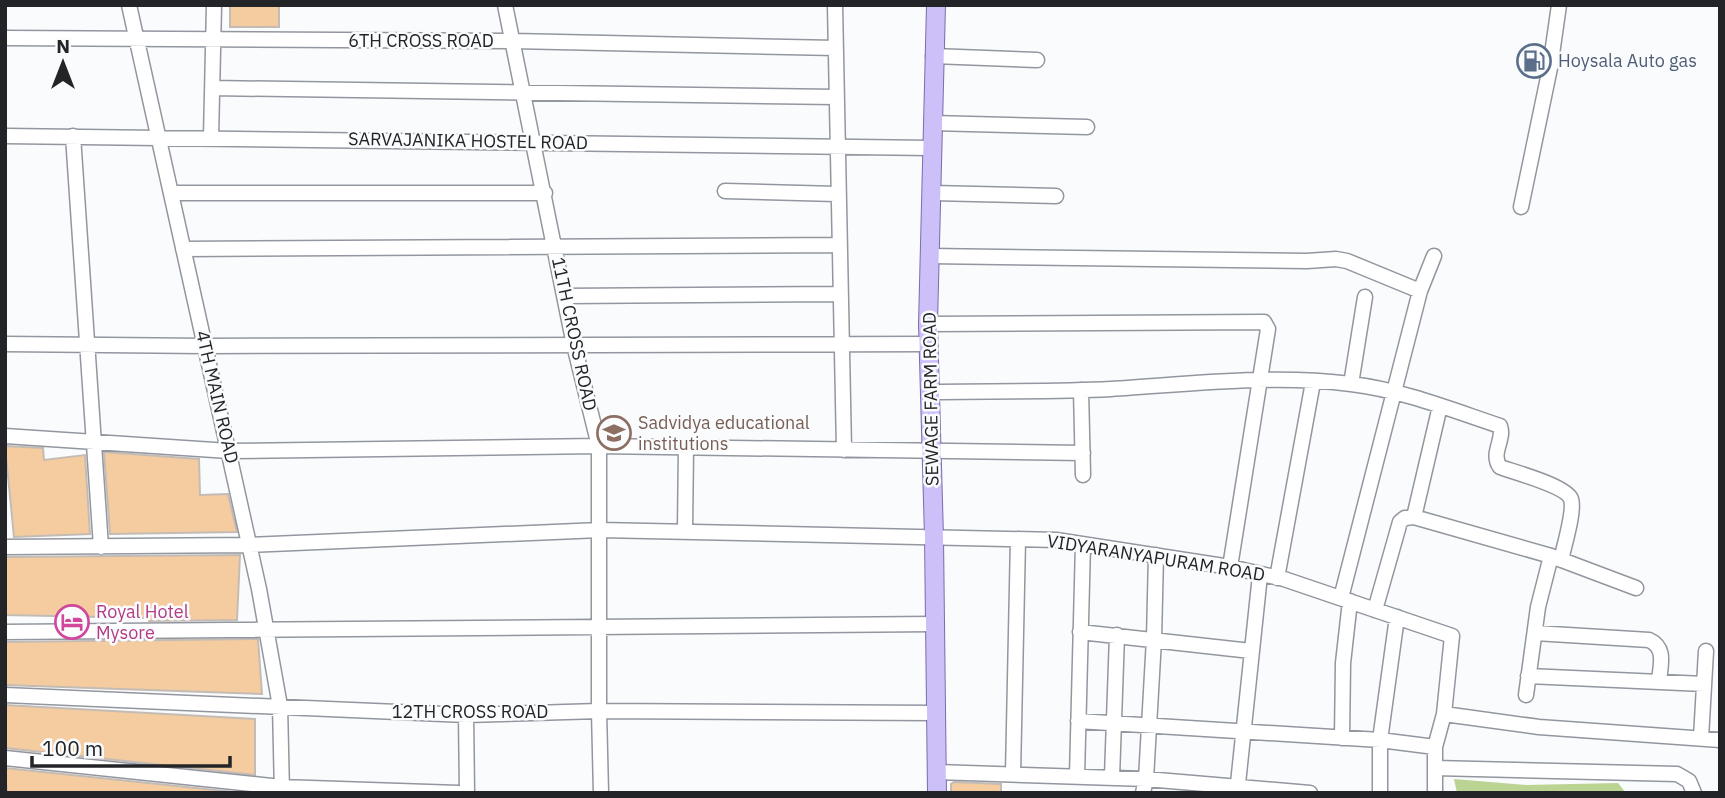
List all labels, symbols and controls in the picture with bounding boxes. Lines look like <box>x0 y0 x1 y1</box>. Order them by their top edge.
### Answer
north arrow <box>28 28 98 98</box>
street label: 6TH CROSS ROAD <box>348 29 494 52</box>
text: N <box>56 34 70 58</box>
fuel station icon: Hoysala Auto gas <box>1515 42 1553 80</box>
place label: Hoysala Auto gas <box>1558 49 1697 72</box>
street label: SARVAJANIKA HOSTEL ROAD <box>348 127 588 154</box>
street label: 11TH CROSS ROAD <box>547 255 602 413</box>
street label: SEWAGE FARM ROAD <box>917 312 944 486</box>
street label: 4TH MAIN ROAD <box>191 328 244 466</box>
place label: Sadvidya educational institutions <box>638 411 810 455</box>
school or university icon: Sadvidya educational institutions <box>595 414 633 452</box>
street label: VIDYARANYAPURAM ROAD <box>1045 529 1267 586</box>
place label: Royal Hotel Mysore <box>96 600 189 644</box>
hotel icon: Royal Hotel Mysore <box>53 603 91 641</box>
street label: 12TH CROSS ROAD <box>392 700 548 723</box>
scale bar <box>32 724 229 768</box>
text: 100 m <box>42 734 103 762</box>

